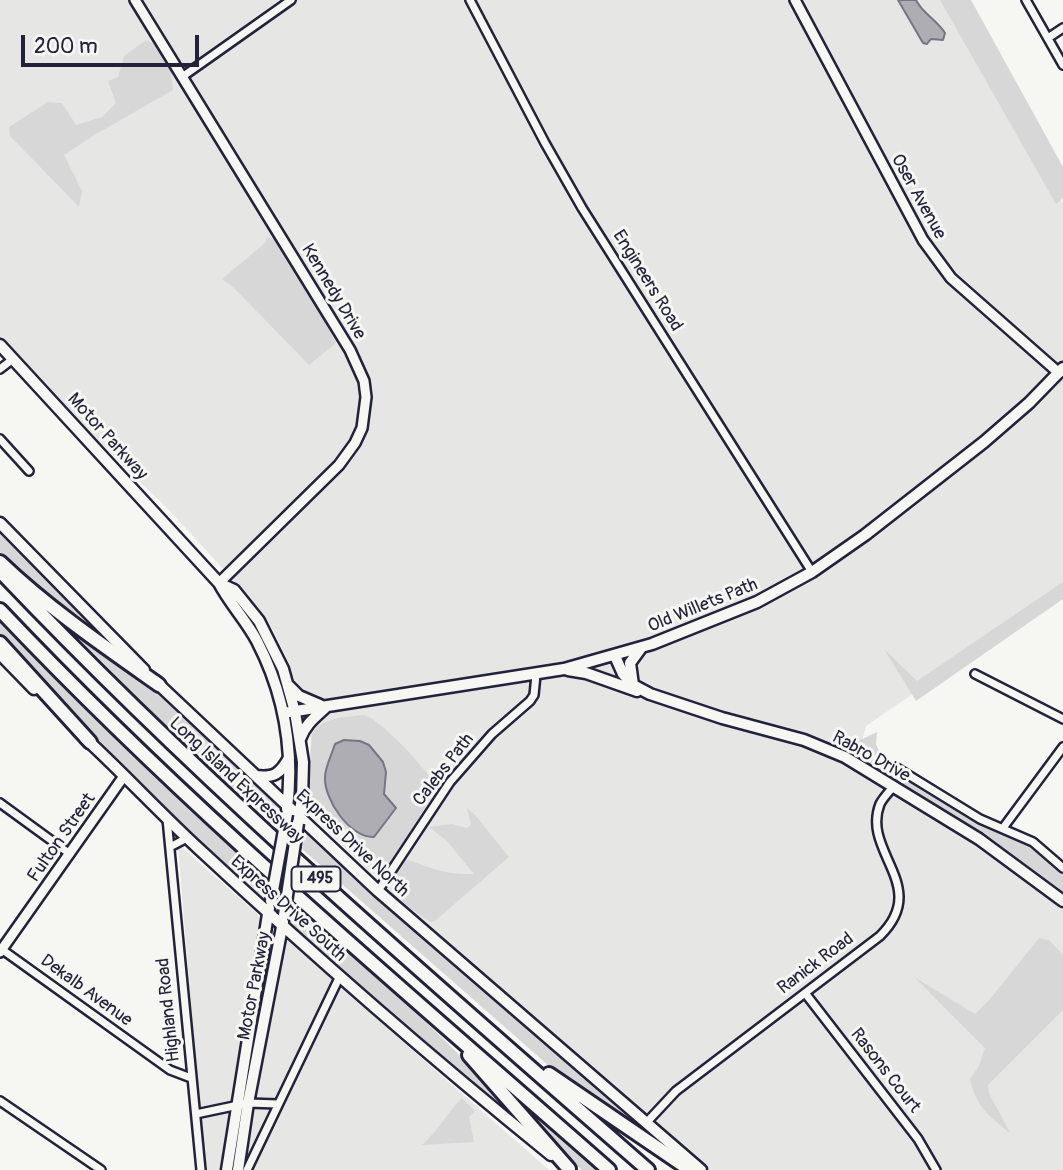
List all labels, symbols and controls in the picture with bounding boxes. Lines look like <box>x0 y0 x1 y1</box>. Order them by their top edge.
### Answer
scale bar <box>24 21 203 65</box>
text: 200 m <box>34 33 98 60</box>
street label: Oser Avenue <box>886 151 950 243</box>
street label: Engineers Road <box>607 226 687 336</box>
street label: Kennedy Drive <box>296 240 370 344</box>
street label: Motor Parkway <box>62 389 152 485</box>
street label: Old Willets Path <box>645 574 761 638</box>
street label: Long Island Expressway <box>164 713 308 849</box>
street label: Rabro Drive <box>828 727 914 787</box>
street label: Calebs Path <box>409 729 479 811</box>
street label: Express Drive North <box>291 786 413 902</box>
street label: Fulton Street <box>23 789 101 887</box>
street label: Express Drive South <box>226 851 350 967</box>
road number: I 495 <box>292 866 340 892</box>
street label: Ranick Road <box>774 928 858 1000</box>
street label: Motor Parkway <box>234 930 276 1042</box>
street label: Dekalb Avenue <box>36 950 136 1032</box>
street label: Highland Road <box>153 957 185 1063</box>
street label: Rasons Court <box>845 1024 925 1118</box>

